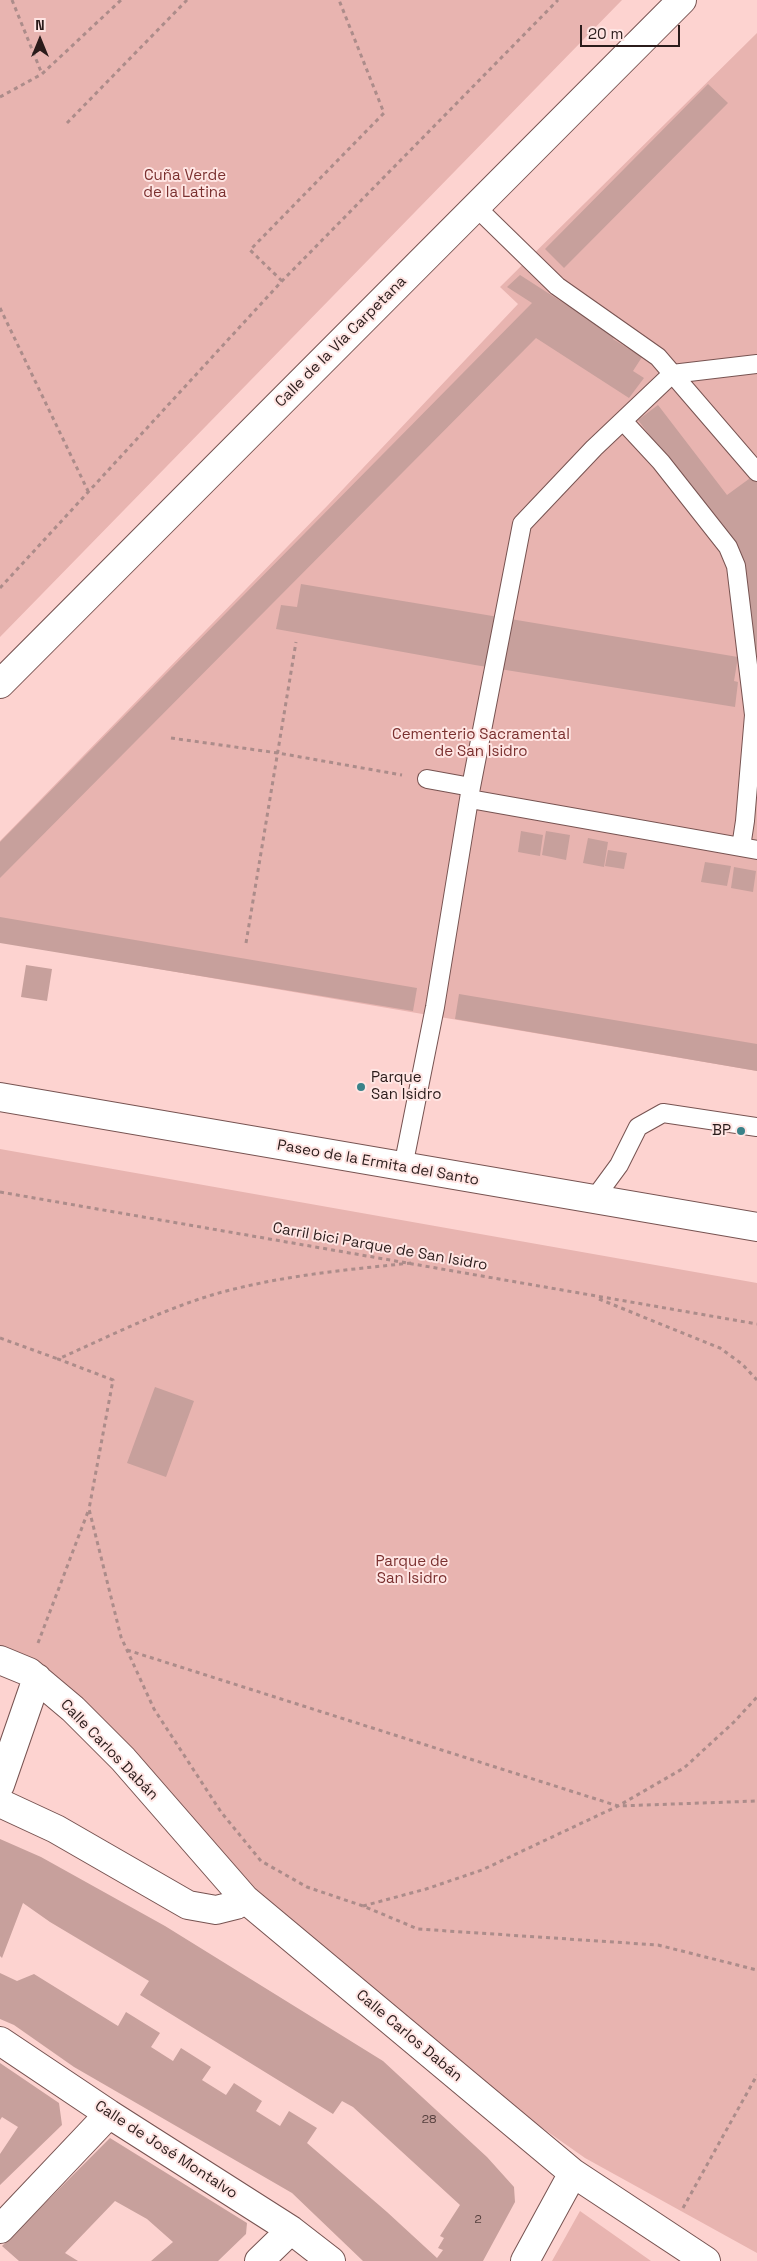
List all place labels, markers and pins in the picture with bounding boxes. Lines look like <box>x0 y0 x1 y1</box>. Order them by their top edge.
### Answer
place label: Parque San Isidro <box>371 1069 441 1104</box>
marker: Parque San Isidro <box>355 1081 367 1093</box>
place label: BP <box>712 1122 731 1140</box>
marker: BP <box>735 1125 747 1137</box>

